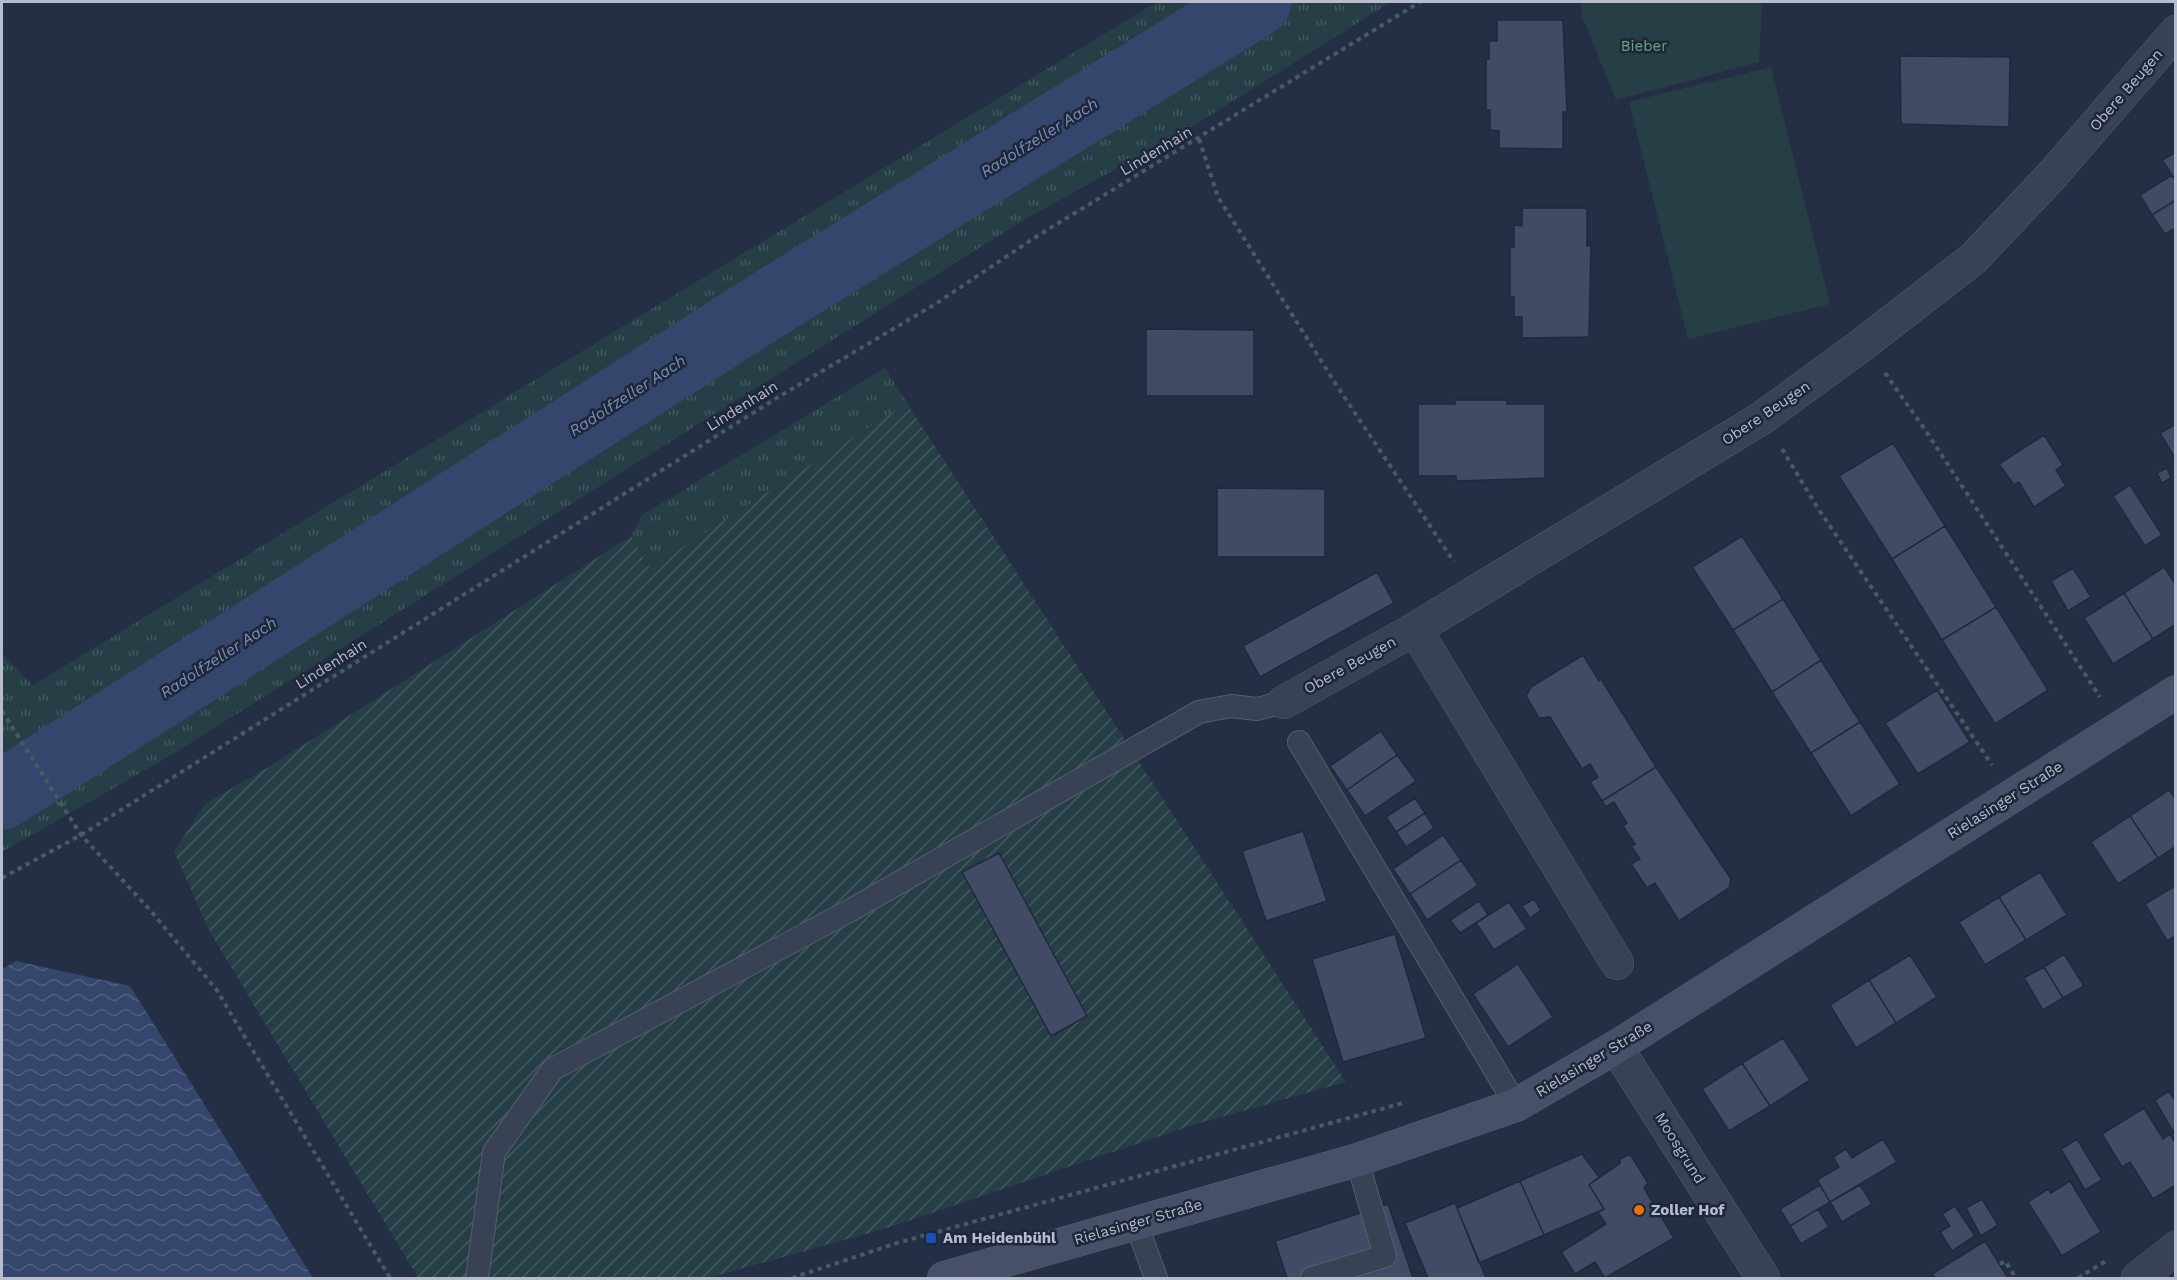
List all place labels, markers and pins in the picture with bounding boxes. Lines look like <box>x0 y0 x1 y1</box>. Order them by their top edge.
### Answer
place label: Zoller Hof <box>1651 1201 1725 1219</box>
marker: Zoller Hof <box>1632 1203 1646 1217</box>
place label: Am Heidenbühl <box>943 1229 1056 1247</box>
marker: Am Heidenbühl <box>924 1231 938 1245</box>

